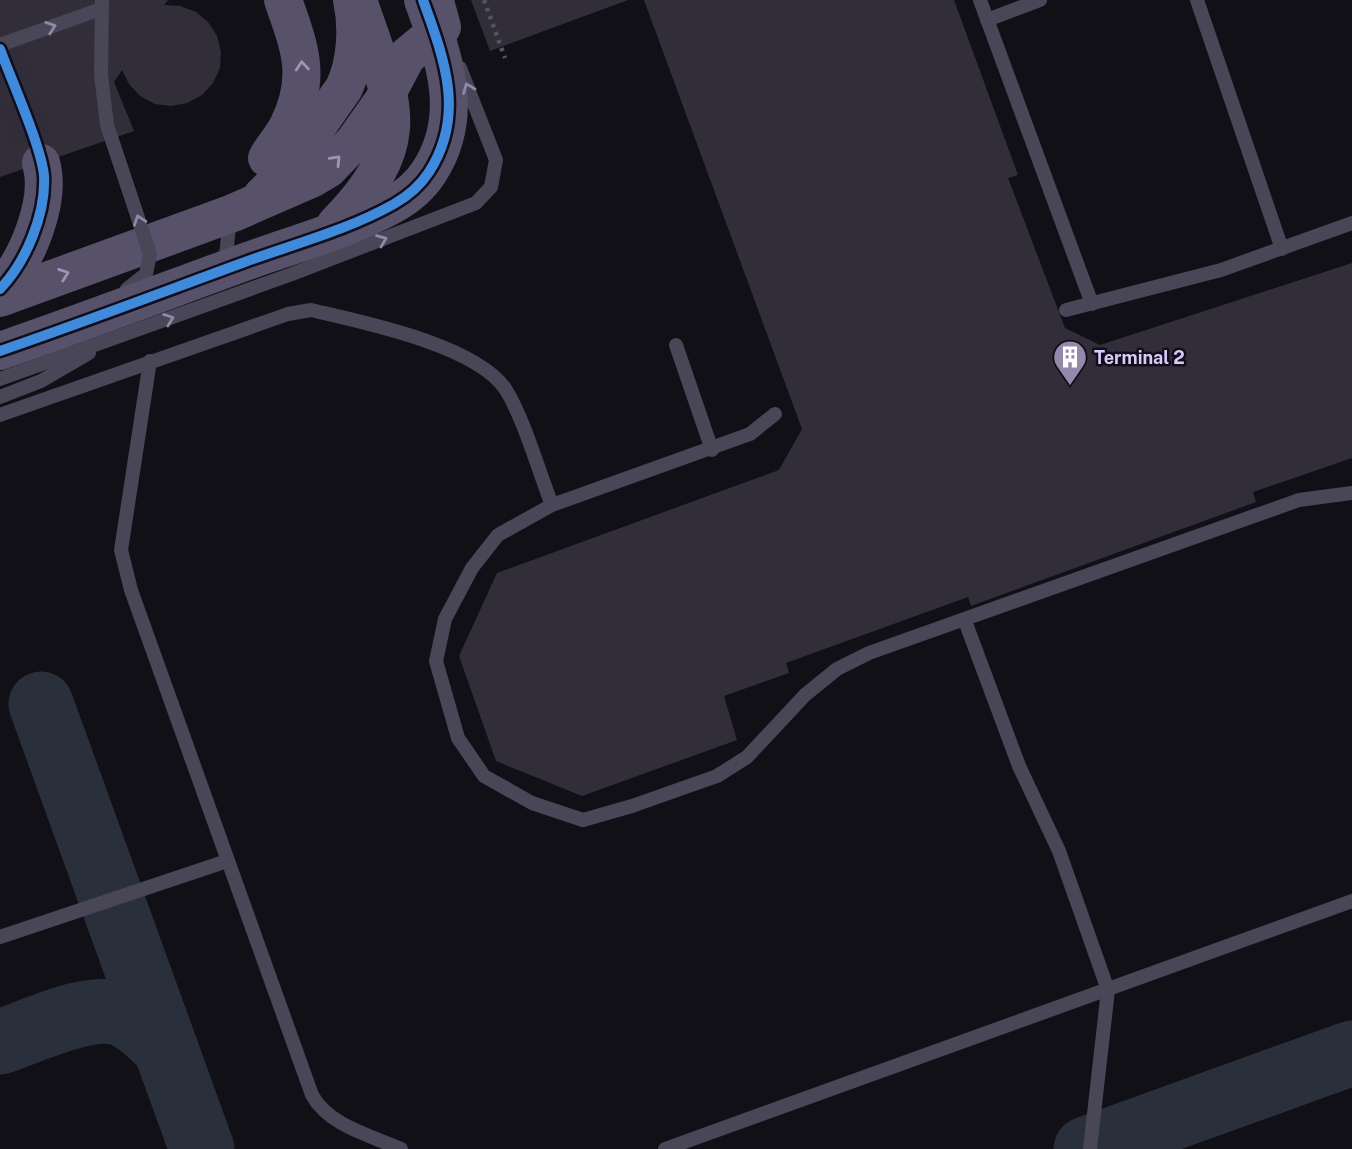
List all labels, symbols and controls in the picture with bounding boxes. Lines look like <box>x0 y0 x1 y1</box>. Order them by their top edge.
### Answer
one-way arrow <box>44 21 56 35</box>
one-way arrow <box>295 60 310 71</box>
one-way arrow <box>463 83 477 95</box>
one-way arrow <box>328 155 341 168</box>
one-way arrow <box>133 214 147 226</box>
one-way arrow <box>376 235 388 249</box>
one-way arrow <box>58 268 70 282</box>
one-way arrow <box>162 313 174 327</box>
building icon: Terminal 2 <box>1051 338 1089 387</box>
place label: Terminal 2 <box>1094 347 1185 368</box>

